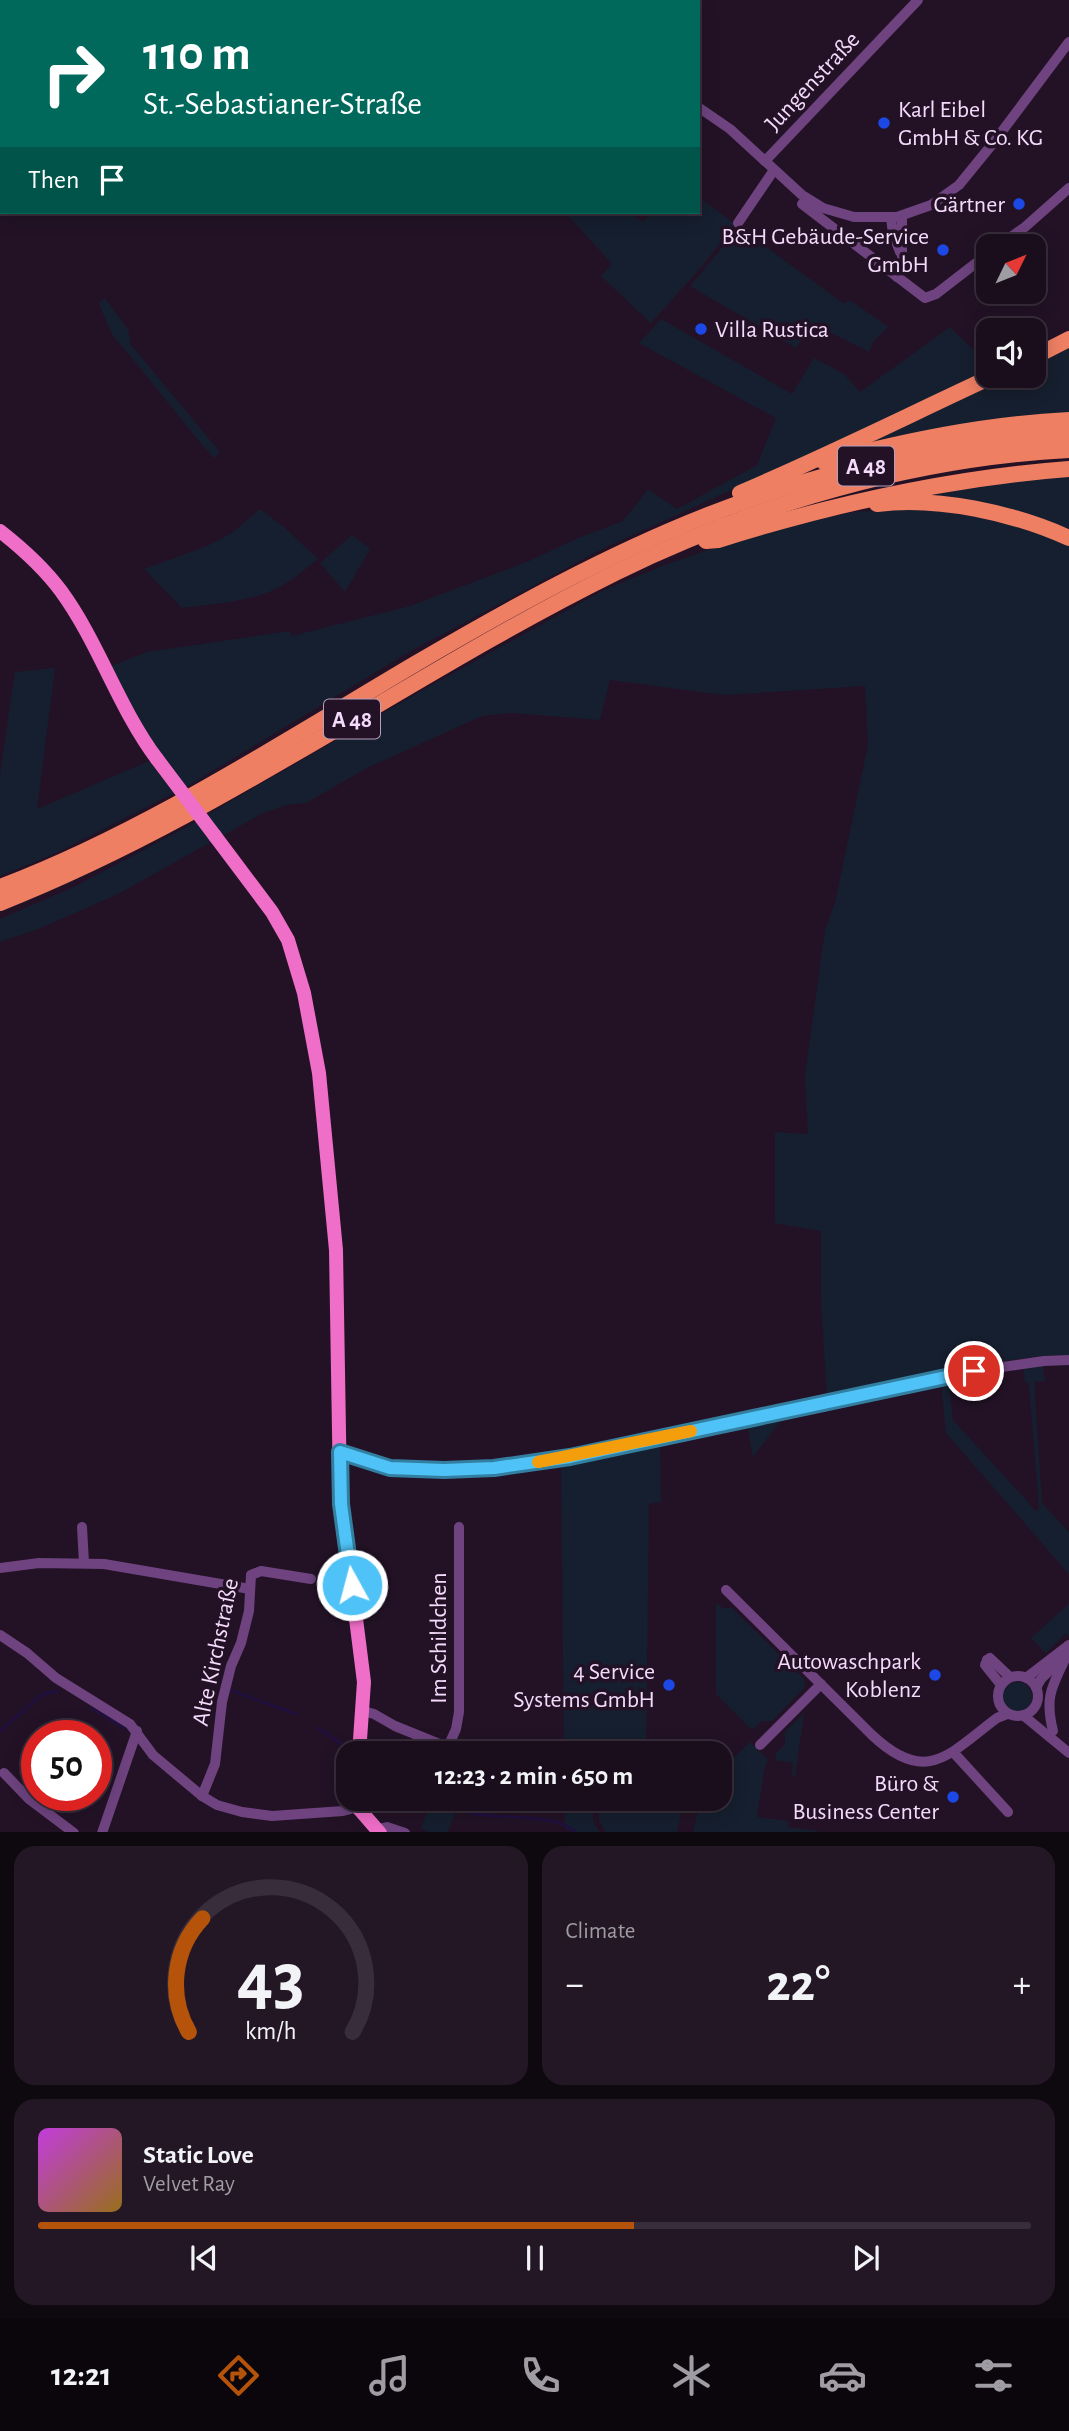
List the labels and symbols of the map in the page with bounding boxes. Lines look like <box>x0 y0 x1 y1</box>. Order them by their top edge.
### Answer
street label: Jungenstraße <box>761 27 865 136</box>
place label: Karl Eibel GmbH & Co. KG <box>898 98 1043 150</box>
marker: Karl Eibel GmbH & Co. KG <box>876 115 892 131</box>
place label: Gärtner <box>933 193 1005 217</box>
marker: Gärtner <box>1011 196 1027 212</box>
place label: B&H Gebäude-Service GmbH <box>721 225 929 277</box>
north arrow <box>976 234 1046 304</box>
marker: B&H Gebäude-Service GmbH <box>935 242 951 258</box>
place label: Villa Rustica <box>715 318 829 342</box>
marker: Villa Rustica <box>693 321 709 337</box>
road number: A 48 <box>838 446 894 486</box>
road number: A 48 <box>324 699 380 738</box>
pin <box>944 1341 1004 1401</box>
position arrow <box>315 1548 389 1622</box>
street label: Im Schildchen <box>427 1572 451 1704</box>
street label: Alte Kirchstraße <box>189 1576 243 1728</box>
place label: Autowaschpark Koblenz <box>777 1650 921 1702</box>
place label: 4 Service Systems GmbH <box>513 1660 655 1712</box>
marker: Autowaschpark Koblenz <box>927 1667 943 1683</box>
marker: 4 Service Systems GmbH <box>661 1677 677 1693</box>
speed limit sign: 50 <box>21 1720 112 1811</box>
place label: Büro & Business Center <box>792 1772 939 1824</box>
marker: Büro & Business Center <box>945 1789 961 1805</box>

